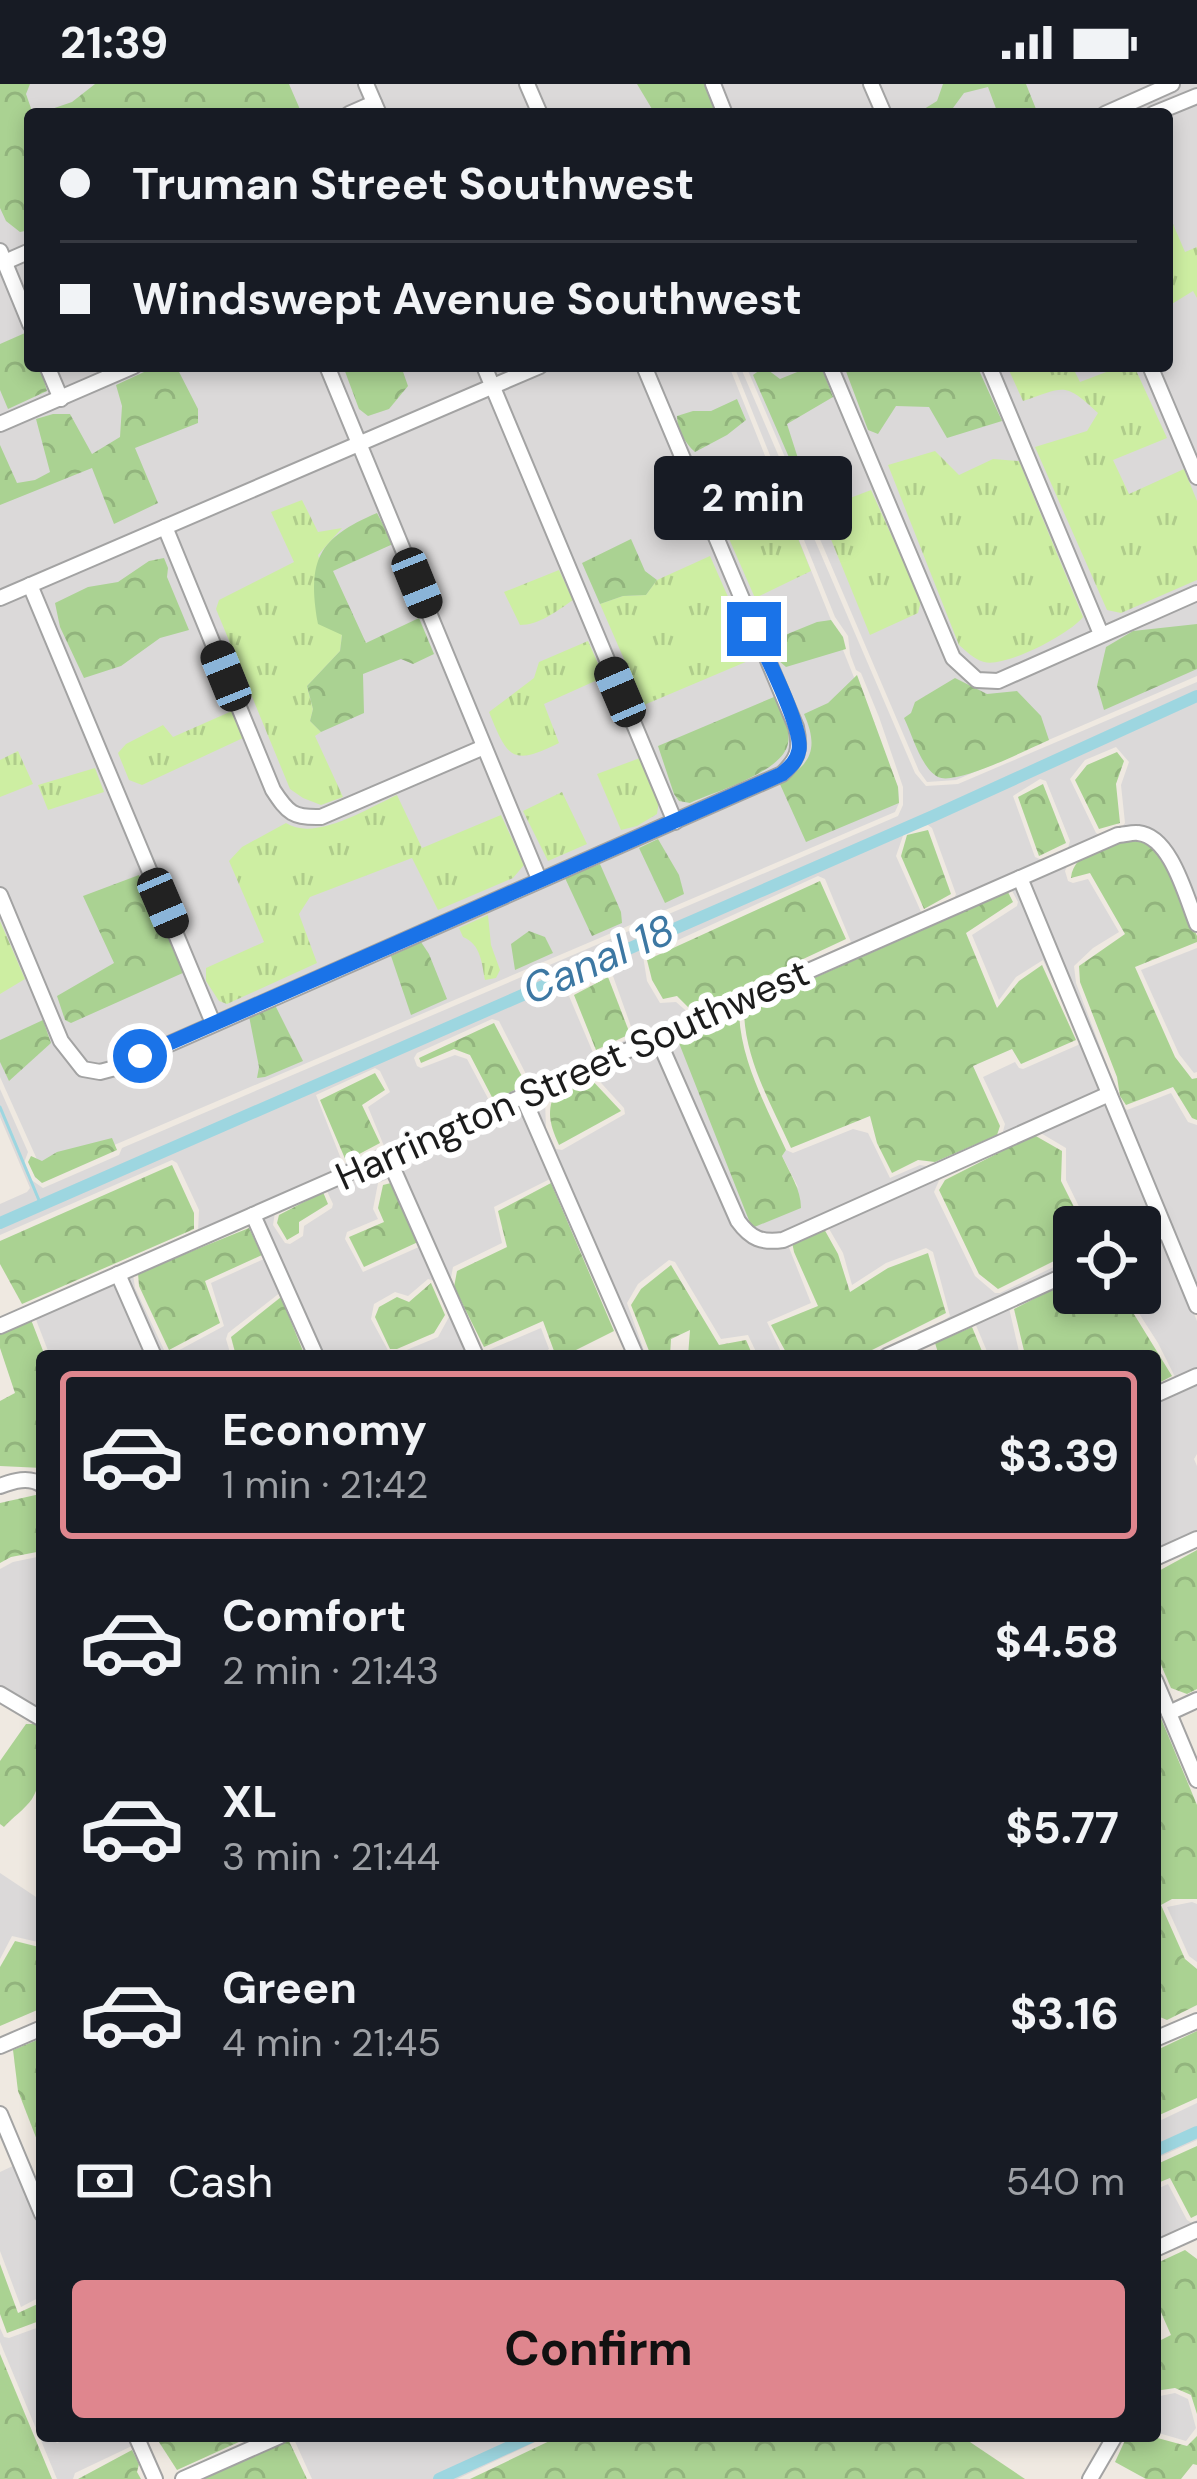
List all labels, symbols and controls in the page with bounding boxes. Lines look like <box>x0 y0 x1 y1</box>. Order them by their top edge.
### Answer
text: 21:39 <box>60 13 168 72</box>
text: Truman Street Southwest <box>132 154 694 213</box>
text: Windswept Avenue Southwest <box>132 269 802 328</box>
callout: 2 min <box>655 455 853 539</box>
text: 2 min <box>701 472 805 523</box>
car <box>387 543 447 623</box>
route end <box>727 602 781 656</box>
car <box>196 636 256 716</box>
car <box>589 652 651 732</box>
car <box>132 863 194 943</box>
water label: Canal 18 <box>514 902 683 1017</box>
street label: Harrington Street Southwest <box>328 947 817 1202</box>
route start <box>113 1029 167 1083</box>
map controls <box>1053 1206 1161 1314</box>
button: locate <box>1053 1206 1161 1314</box>
text: Economy <box>222 1400 427 1459</box>
icon: car <box>78 1401 186 1509</box>
text: $3.39 <box>999 1426 1119 1485</box>
text: 1 min · 21:42 <box>222 1459 428 1510</box>
text: Comfort <box>222 1586 406 1645</box>
icon: car <box>78 1587 186 1695</box>
text: $4.58 <box>995 1612 1119 1671</box>
text: 2 min · 21:43 <box>222 1645 439 1696</box>
text: XL <box>222 1772 277 1831</box>
icon: car <box>78 1773 186 1881</box>
text: $5.77 <box>1006 1798 1119 1857</box>
text: 3 min · 21:44 <box>222 1831 440 1882</box>
text: Green <box>222 1958 357 2017</box>
icon: car <box>78 1959 186 2067</box>
text: $3.16 <box>1010 1984 1119 2043</box>
text: 4 min · 21:45 <box>222 2017 441 2068</box>
icon: cash <box>72 2148 138 2214</box>
text: Cash <box>168 2152 273 2211</box>
text: 540 m <box>1006 2156 1125 2207</box>
button: Confirm <box>72 2280 1125 2418</box>

